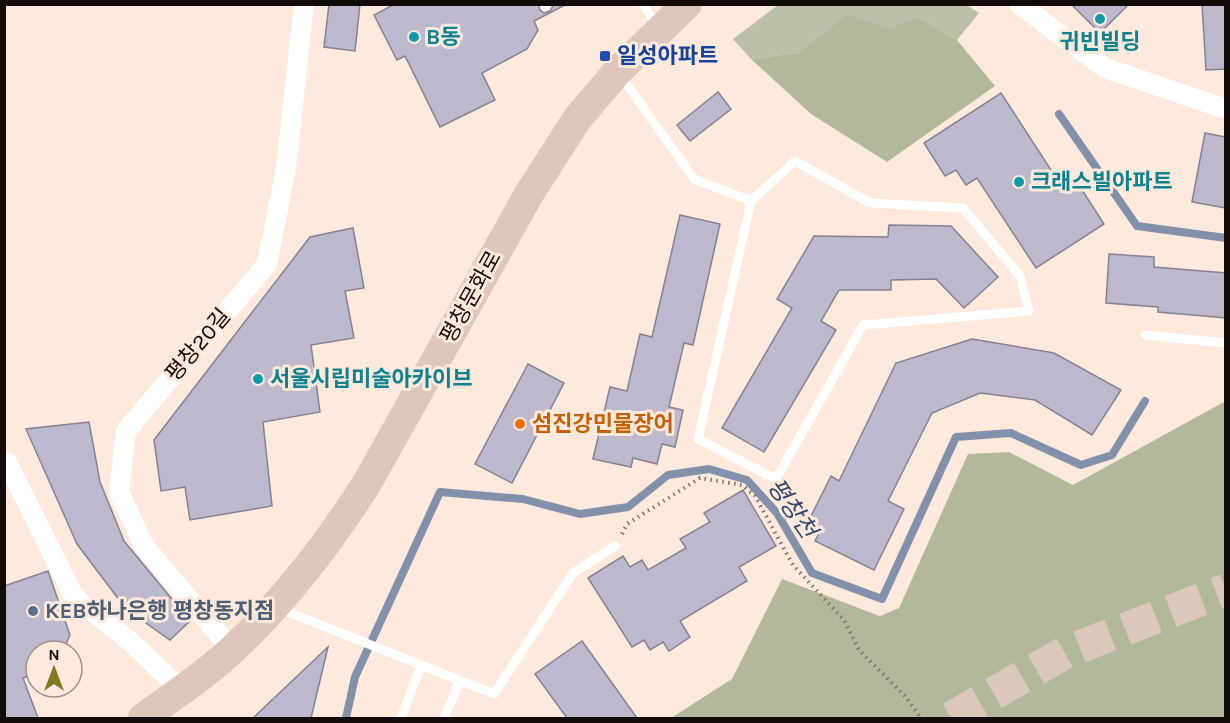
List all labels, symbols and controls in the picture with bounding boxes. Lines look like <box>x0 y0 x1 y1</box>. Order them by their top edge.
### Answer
marker: 귀빈빌딩 <box>1093 12 1107 26</box>
place label: B동 <box>426 24 461 50</box>
place label: 귀빈빌딩 <box>1060 29 1140 55</box>
marker: B동 <box>407 30 421 44</box>
place label: 일성아파트 <box>617 43 718 69</box>
marker: 일성아파트 <box>598 49 612 63</box>
place label: 크래스빌아파트 <box>1031 169 1173 195</box>
marker: 크래스빌아파트 <box>1012 175 1026 189</box>
street label: 평창문화로 <box>435 246 507 348</box>
street label: 평창20길 <box>160 304 236 386</box>
place label: 서울시립미술아카이브 <box>270 366 472 392</box>
marker: 서울시립미술아카이브 <box>251 372 265 386</box>
place label: 섬진강민물장어 <box>532 411 674 437</box>
marker: 섬진강민물장어 <box>513 417 527 431</box>
water label: 평창천 <box>762 473 824 546</box>
place label: KEB하나은행 평창동지점 <box>45 598 274 624</box>
marker: KEB하나은행 평창동지점 <box>26 604 40 618</box>
north arrow <box>24 639 84 699</box>
text: N <box>48 645 60 664</box>

